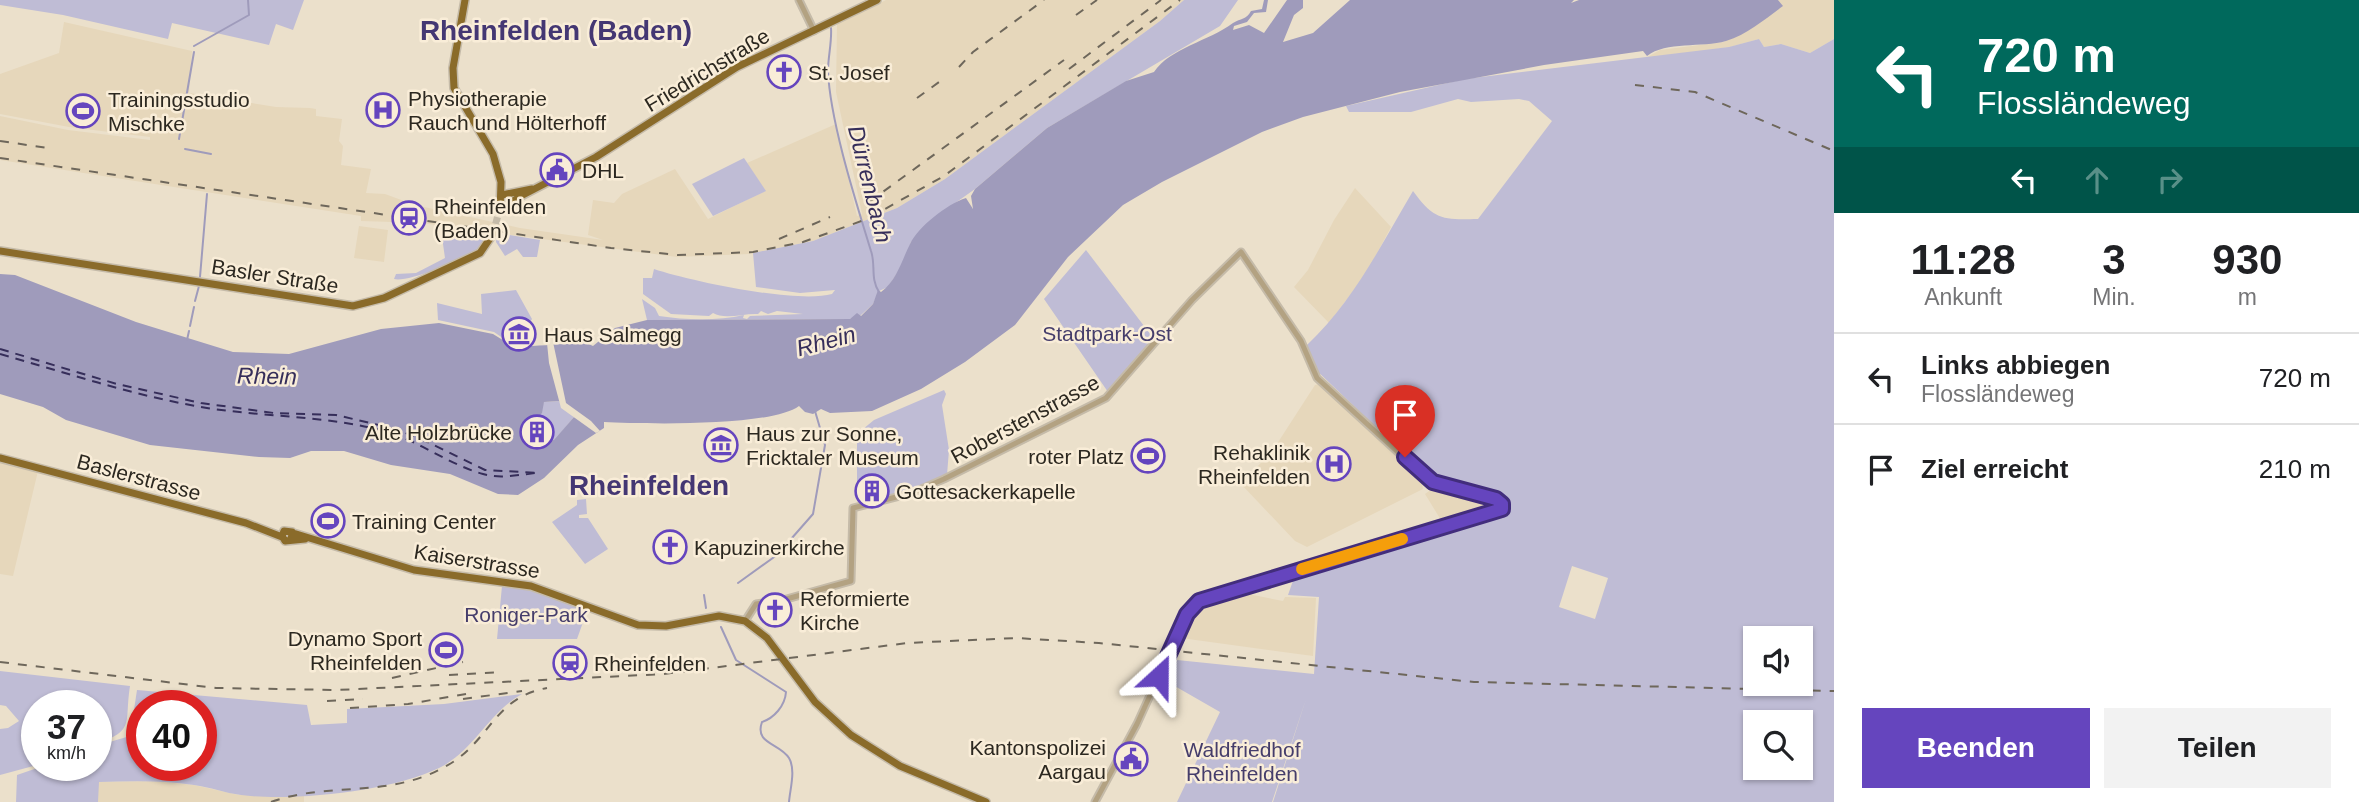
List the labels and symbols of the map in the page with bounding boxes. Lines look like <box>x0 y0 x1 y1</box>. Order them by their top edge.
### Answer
district label: Rheinfelden (Baden) <box>420 15 692 46</box>
street label: Friedrichstraße <box>641 24 773 116</box>
church icon: St. Josef <box>765 53 803 91</box>
place label: St. Josef <box>808 61 890 84</box>
place label: Physiotherapie Rauch und Hölterhoff <box>408 87 606 134</box>
place label: Trainingsstudio Mischke <box>108 88 250 135</box>
hospital icon: Physiotherapie Rauch und Hölterhoff <box>364 91 402 129</box>
sports icon: Trainingsstudio Mischke <box>64 92 102 130</box>
water label: Dürrenbach <box>843 123 897 245</box>
public building icon: DHL <box>538 151 576 189</box>
place label: DHL <box>582 159 624 182</box>
place label: Rheinfelden (Baden) <box>434 195 546 242</box>
station icon: Rheinfelden (Baden) <box>390 199 428 237</box>
street label: Basler Straße <box>210 255 340 297</box>
museum icon: Haus Salmegg <box>500 315 538 353</box>
water label: Rhein <box>794 321 858 361</box>
park label: Stadtpark-Ost <box>1042 322 1172 345</box>
place label: Haus Salmegg <box>544 323 682 346</box>
water label: Rhein <box>237 362 297 390</box>
street label: Roberstenstrasse <box>947 370 1103 468</box>
pin <box>1375 385 1435 457</box>
building icon: Alte Holzbrücke <box>518 413 556 451</box>
place label: Alte Holzbrücke <box>365 421 512 444</box>
place label: Haus zur Sonne, Fricktaler Museum <box>746 422 919 469</box>
museum icon: Haus zur Sonne, Fricktaler Museum <box>702 426 740 464</box>
sports icon: roter Platz <box>1129 437 1167 475</box>
place label: Rehaklinik Rheinfelden <box>1198 441 1310 488</box>
place label: roter Platz <box>1028 445 1124 468</box>
hospital icon: Rehaklinik Rheinfelden <box>1315 445 1353 483</box>
street label: Baslerstrasse <box>75 449 203 505</box>
district label: Rheinfelden <box>569 470 729 501</box>
building icon: Gottesackerkapelle <box>853 472 891 510</box>
place label: Gottesackerkapelle <box>896 480 1076 503</box>
sports icon: Training Center <box>309 502 347 540</box>
place label: Training Center <box>352 510 496 533</box>
church icon: Kapuzinerkirche <box>651 528 689 566</box>
place label: Kapuzinerkirche <box>694 536 845 559</box>
street label: Kaiserstrasse <box>412 540 542 582</box>
place label: Reformierte Kirche <box>800 587 910 634</box>
church icon: Reformierte Kirche <box>756 591 794 629</box>
park label: Roniger-Park <box>464 603 588 626</box>
place label: Dynamo Sport Rheinfelden <box>288 627 422 674</box>
sports icon: Dynamo Sport Rheinfelden <box>427 631 465 669</box>
position arrow <box>1122 639 1196 713</box>
station icon: Rheinfelden <box>551 644 589 682</box>
place label: Rheinfelden <box>594 652 706 675</box>
speed limit sign: 40 <box>126 690 217 781</box>
place label: Kantonspolizei Aargau <box>969 736 1106 783</box>
park label: Waldfriedhof Rheinfelden <box>1183 738 1301 785</box>
public building icon: Kantonspolizei Aargau <box>1112 740 1150 778</box>

